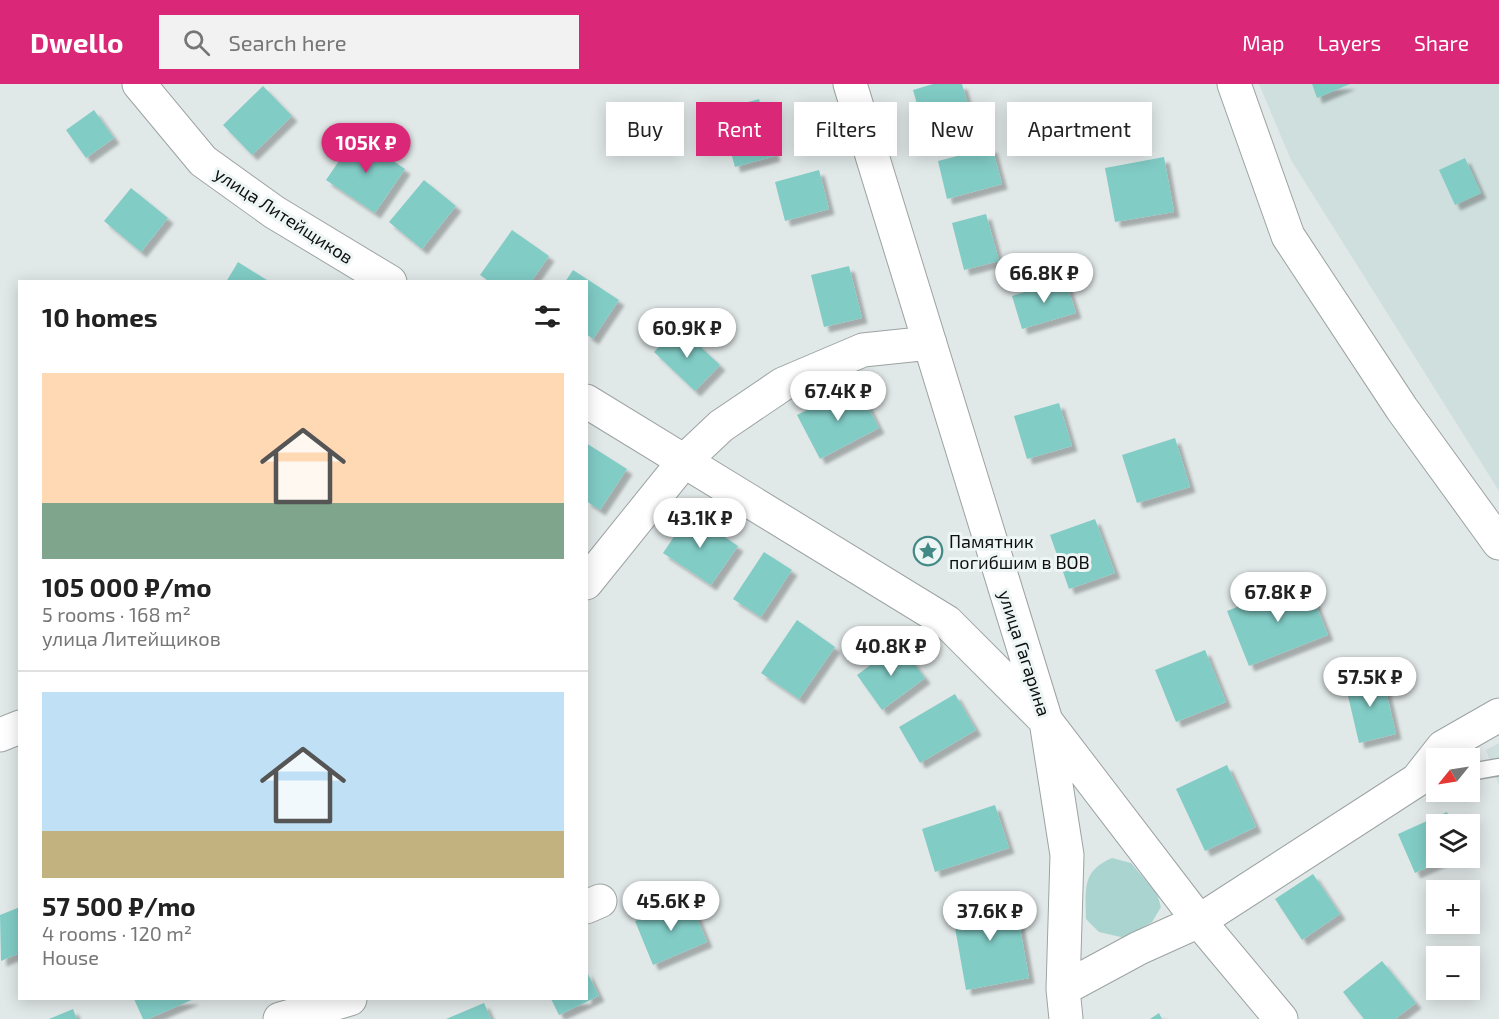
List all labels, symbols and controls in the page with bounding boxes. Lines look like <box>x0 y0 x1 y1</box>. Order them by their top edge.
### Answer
search box <box>159 15 579 69</box>
text: Dwello <box>30 25 123 59</box>
icon: search <box>180 26 213 59</box>
text: Search here <box>228 29 347 55</box>
text: Map <box>1242 30 1284 55</box>
text: Layers <box>1317 30 1381 55</box>
text: Share <box>1414 30 1469 55</box>
chip: Buy <box>606 102 684 156</box>
chip: Rent <box>696 102 782 156</box>
chip: Filters <box>794 102 897 156</box>
chip: New <box>909 102 995 156</box>
chip: Apartment <box>1007 102 1152 156</box>
pin: 105K ₽ <box>317 123 415 174</box>
text: 105K ₽ <box>336 130 396 154</box>
street label: улица Литейщиков <box>211 162 357 268</box>
pin: 66.8K ₽ <box>989 253 1099 304</box>
text: 66.8K ₽ <box>1009 260 1079 284</box>
icon: filters <box>531 300 564 333</box>
text: 10 homes <box>42 301 158 332</box>
pin: 60.9K ₽ <box>632 308 742 359</box>
text: 60.9K ₽ <box>652 315 722 339</box>
pin: 67.4K ₽ <box>783 371 893 422</box>
text: 67.4K ₽ <box>804 378 872 402</box>
icon: home <box>249 412 357 520</box>
pin: 43.1K ₽ <box>645 498 755 549</box>
text: 43.1K ₽ <box>667 505 733 529</box>
place label: Памятник погибшим в ВОВ <box>949 530 1090 573</box>
place icon: Памятник погибшим в ВОВ <box>912 535 944 567</box>
text: 105 000 ₽/mo <box>42 571 212 602</box>
pin: 67.8K ₽ <box>1223 572 1333 623</box>
text: 67.8K ₽ <box>1244 579 1312 603</box>
street label: улица Гагарина <box>994 587 1056 719</box>
text: 5 rooms · 168 m² <box>42 602 191 626</box>
text: улица Литейщиков <box>42 626 221 650</box>
pin: 40.8K ₽ <box>836 626 946 677</box>
text: 40.8K ₽ <box>855 633 927 657</box>
pin: 57.5K ₽ <box>1315 657 1425 708</box>
text: 57.5K ₽ <box>1337 664 1403 688</box>
icon: home <box>249 731 357 839</box>
north arrow <box>1426 748 1480 802</box>
map controls <box>1426 748 1480 1000</box>
button: layers <box>1426 814 1480 868</box>
button: + <box>1426 880 1480 934</box>
pin: 45.6K ₽ <box>616 881 726 932</box>
text: 45.6K ₽ <box>636 888 706 912</box>
text: 57 500 ₽/mo <box>42 890 196 921</box>
pin: 37.6K ₽ <box>935 891 1045 942</box>
text: 37.6K ₽ <box>957 898 1023 922</box>
text: 4 rooms · 120 m² <box>42 921 192 945</box>
text: House <box>42 945 99 969</box>
button: − <box>1426 946 1480 1000</box>

